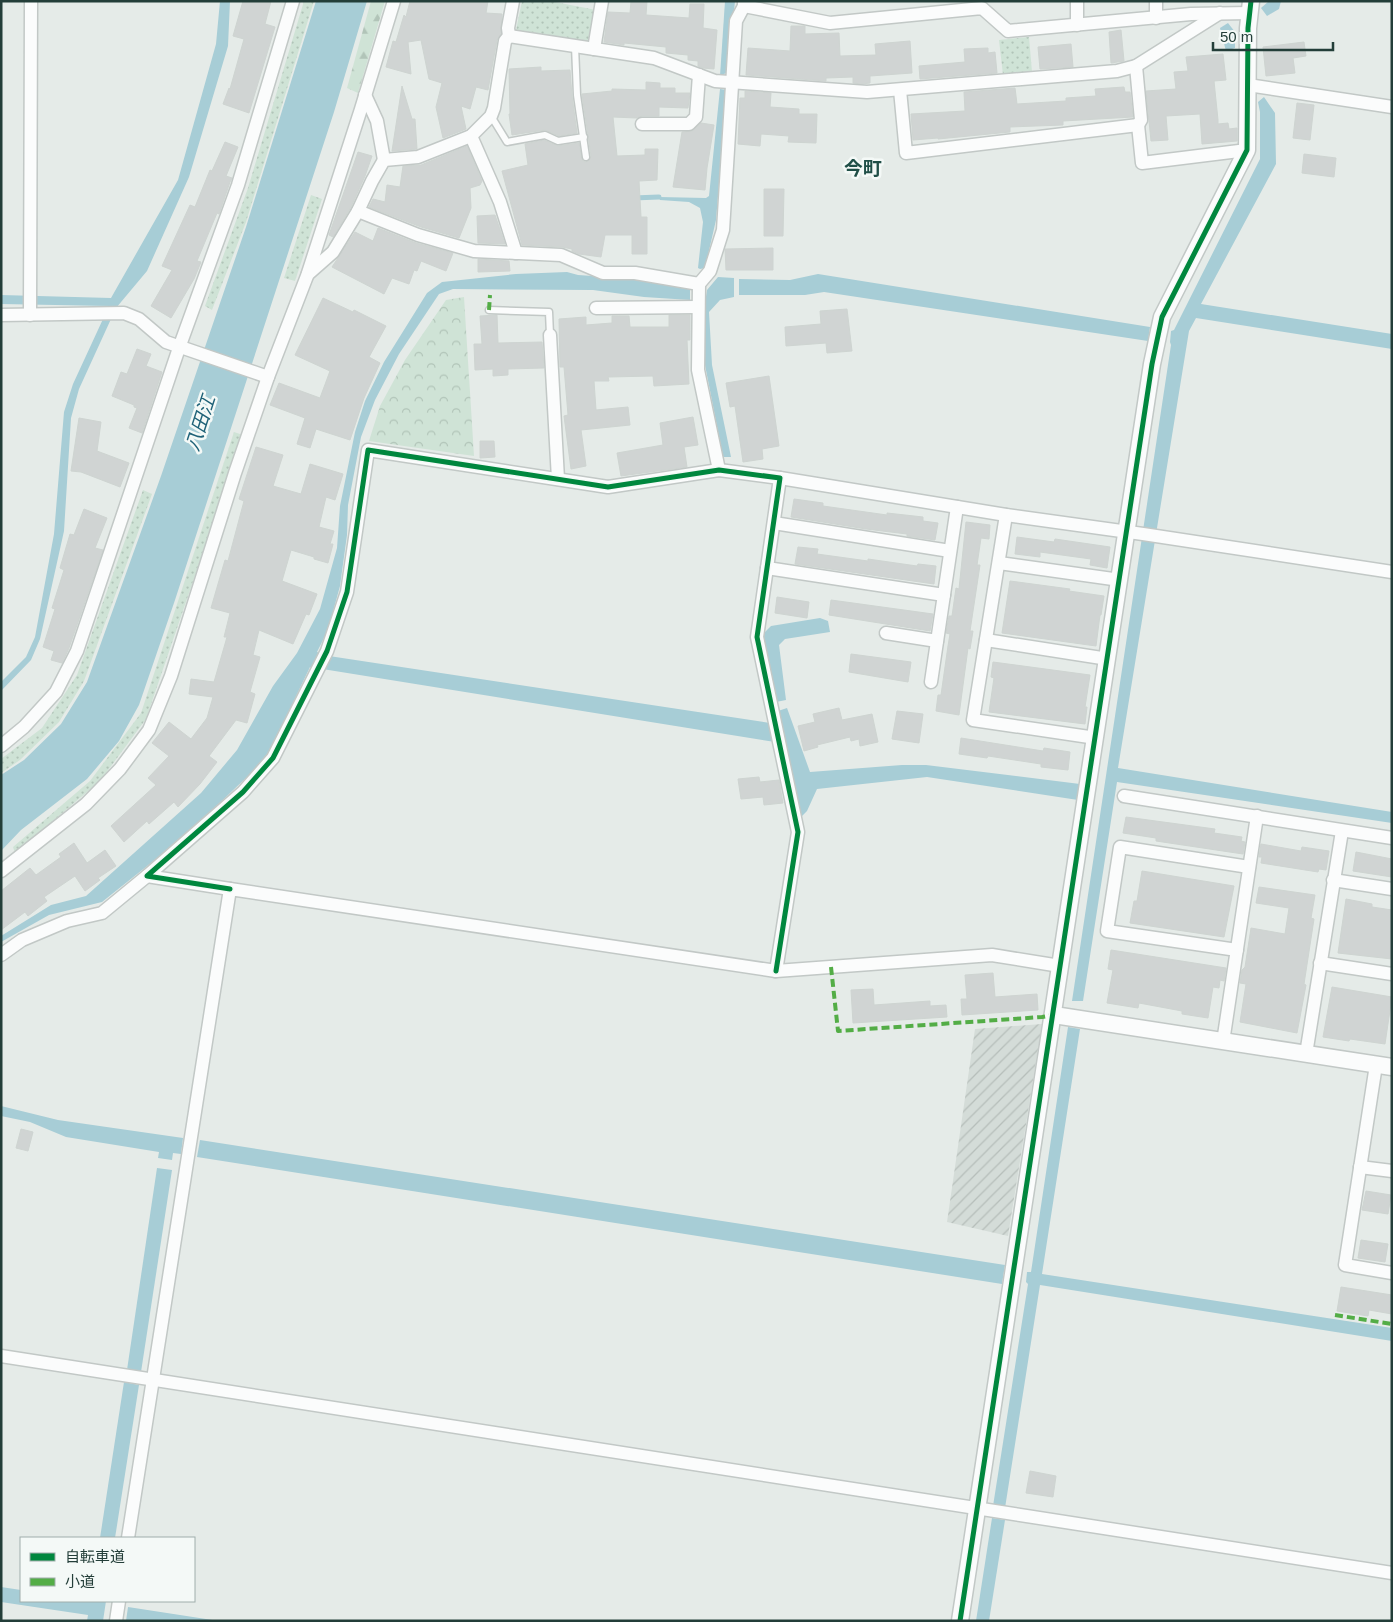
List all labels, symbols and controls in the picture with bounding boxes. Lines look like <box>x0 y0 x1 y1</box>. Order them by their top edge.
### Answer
scale bar <box>1213 20 1333 52</box>
text: 50 m <box>1220 28 1253 45</box>
district label: 今町 <box>844 158 882 179</box>
water label: 八田江 <box>182 391 220 454</box>
legend <box>20 1537 195 1602</box>
text: 自転車道 <box>65 1548 125 1565</box>
text: 小道 <box>65 1573 95 1590</box>

